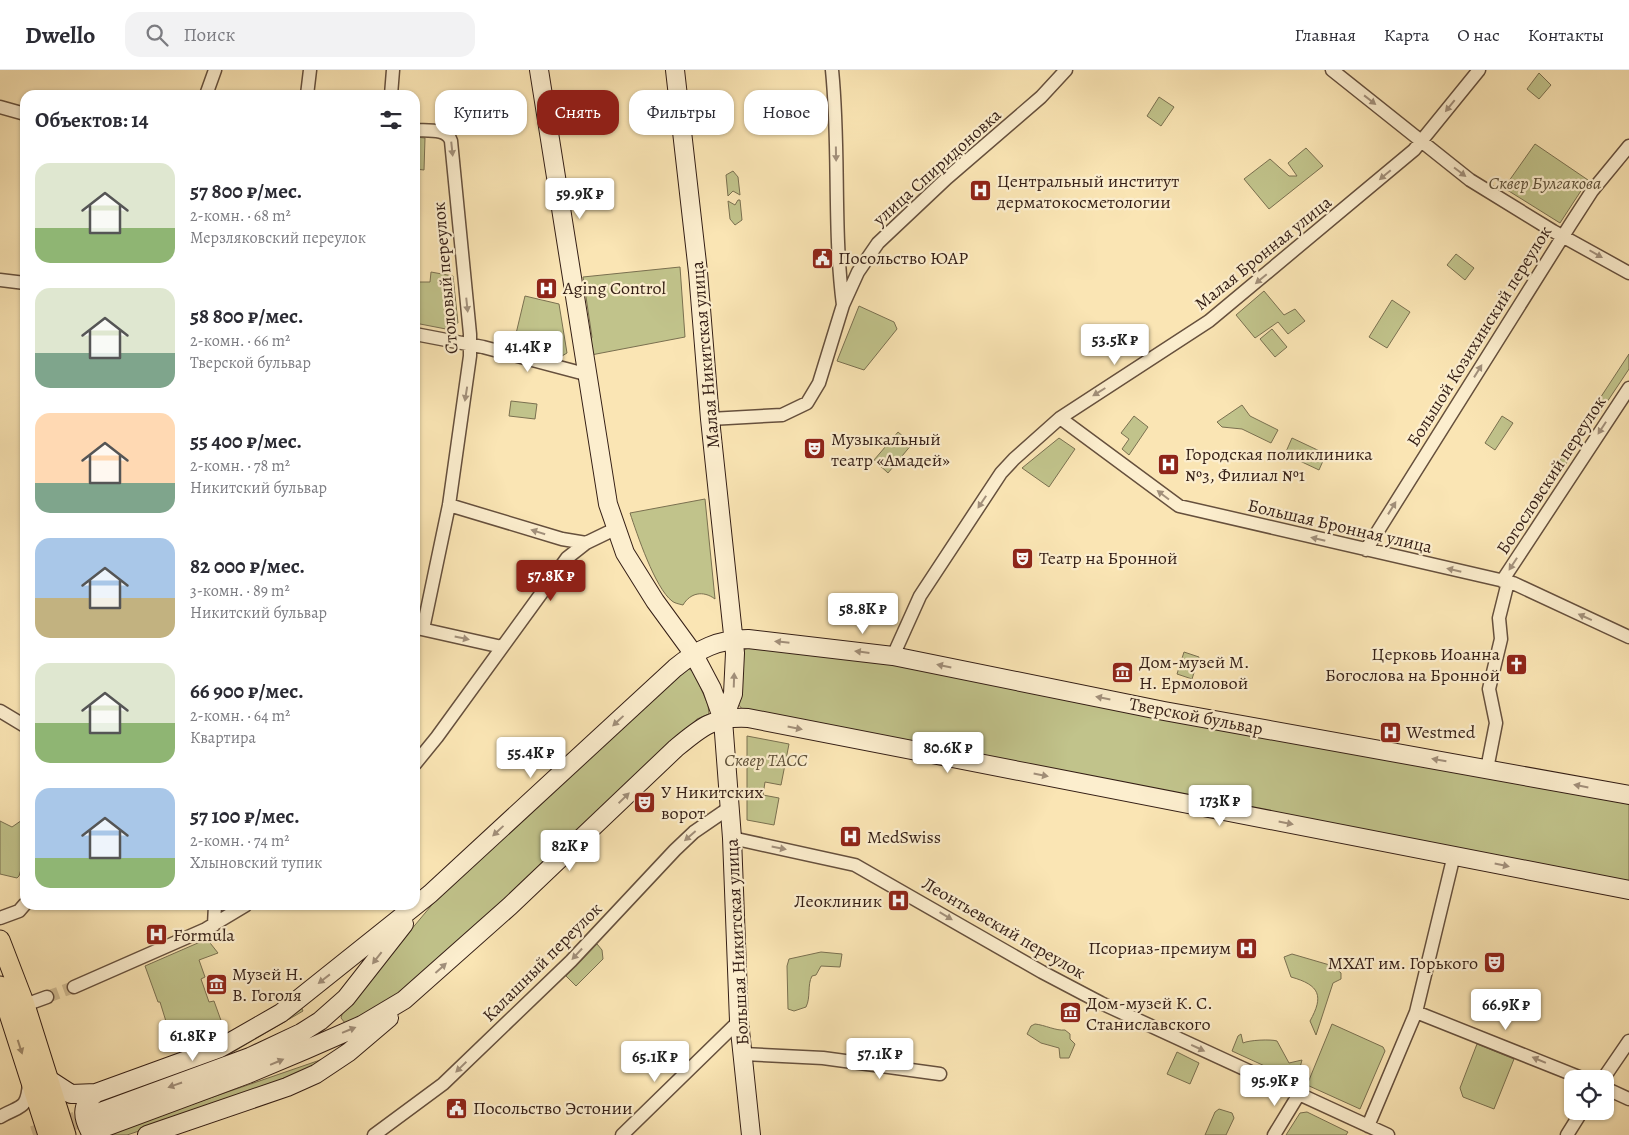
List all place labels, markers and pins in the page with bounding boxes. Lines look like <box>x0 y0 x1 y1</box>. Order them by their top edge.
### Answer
place label: Центральный институт дерматокосметологии <box>996 169 1179 214</box>
pin: 59.9K ₽ <box>534 178 626 220</box>
hospital icon: Центральный институт дерматокосметологии <box>969 179 993 203</box>
public building icon: Посольство ЮАР <box>810 246 834 270</box>
place label: Посольство ЮАР <box>838 246 968 270</box>
hospital icon: Aging Control <box>535 276 559 300</box>
place label: Aging Control <box>562 276 666 300</box>
pin: 53.5K ₽ <box>1069 324 1161 366</box>
pin: 41.4K ₽ <box>482 330 574 373</box>
place label: Музыкальный театр «Амадей» <box>831 427 950 472</box>
theatre icon: Музыкальный театр «Амадей» <box>803 437 827 461</box>
place label: Городская поликлиника №3, Филиал №1 <box>1185 442 1373 487</box>
hospital icon: Городская поликлиника №3, Филиал №1 <box>1157 452 1181 476</box>
theatre icon: Театр на Бронной <box>1011 546 1035 570</box>
place label: Театр на Бронной <box>1039 546 1178 570</box>
pin: 57.8K ₽ <box>505 560 597 602</box>
pin: 58.8K ₽ <box>817 592 909 635</box>
place label: Церковь Иоанна Богослова на Бронной <box>1325 642 1501 687</box>
place label: Дом-музей М. Н. Ермоловой <box>1139 650 1250 695</box>
church icon: Церковь Иоанна Богослова на Бронной <box>1504 652 1528 676</box>
museum icon: Дом-музей М. Н. Ермоловой <box>1111 660 1135 684</box>
hospital icon: Westmed <box>1378 720 1402 744</box>
place label: Westmed <box>1405 720 1476 744</box>
pin: 80.6K ₽ <box>902 732 994 774</box>
pin: 55.4K ₽ <box>485 736 577 779</box>
place label: У Никитских ворот <box>661 780 763 825</box>
pin: 173K ₽ <box>1179 784 1261 827</box>
theatre icon: У Никитских ворот <box>633 790 657 814</box>
hospital icon: MedSwiss <box>839 825 863 849</box>
place label: MedSwiss <box>867 825 941 849</box>
pin: 82K ₽ <box>535 830 605 872</box>
place label: Леоклиник <box>794 889 882 913</box>
hospital icon: Леоклиник <box>886 889 910 913</box>
hospital icon: Formula <box>145 923 169 947</box>
place label: Formula <box>173 923 235 947</box>
place label: Псориаз-премиум <box>1088 936 1231 960</box>
hospital icon: Псориаз-премиум <box>1235 936 1259 960</box>
place label: МХАТ им. Горького <box>1328 951 1478 975</box>
theatre icon: МХАТ им. Горького <box>1482 951 1506 975</box>
place label: Музей Н. В. Гоголя <box>232 962 304 1007</box>
museum icon: Музей Н. В. Гоголя <box>204 972 228 996</box>
pin: 66.9K ₽ <box>1460 988 1552 1031</box>
place label: Дом-музей К. С. Станиславского <box>1086 991 1213 1036</box>
museum icon: Дом-музей К. С. Станиславского <box>1058 1001 1082 1025</box>
pin: 61.8K ₽ <box>147 1020 239 1062</box>
pin: 57.1K ₽ <box>834 1038 926 1080</box>
pin: 65.1K ₽ <box>609 1040 701 1083</box>
pin: 95.9K ₽ <box>1229 1064 1321 1107</box>
public building icon: Посольство Эстонии <box>445 1096 469 1120</box>
place label: Посольство Эстонии <box>473 1096 633 1120</box>

